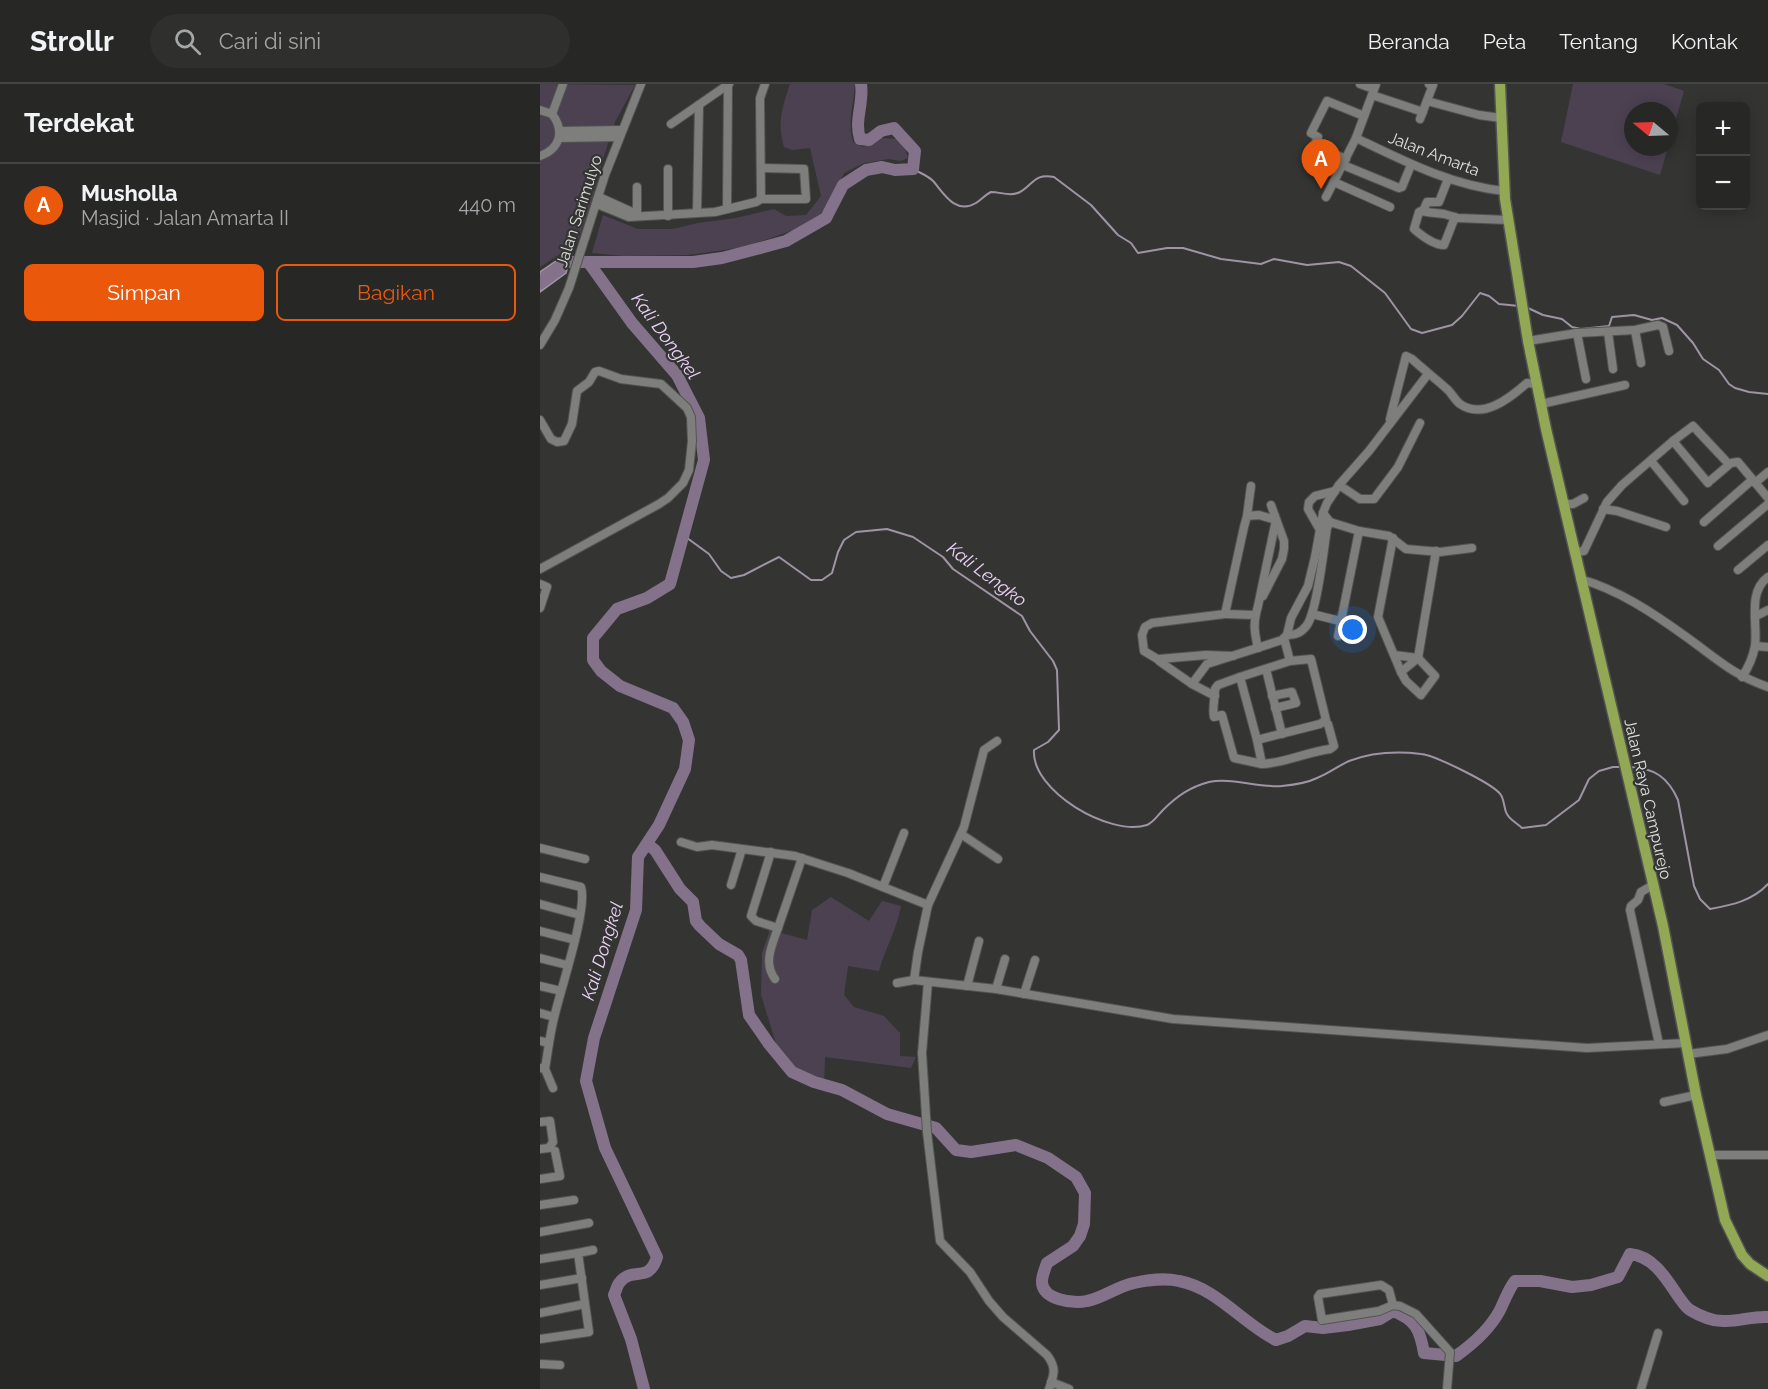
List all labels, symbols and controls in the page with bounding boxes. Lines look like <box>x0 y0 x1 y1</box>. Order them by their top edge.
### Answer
search box <box>150 14 570 68</box>
text: Strollr <box>30 25 114 58</box>
icon: search <box>171 25 204 58</box>
text: Cari di sini <box>219 28 321 54</box>
text: Beranda <box>1368 29 1450 54</box>
text: Peta <box>1483 29 1526 54</box>
text: Tentang <box>1559 29 1638 54</box>
text: Kontak <box>1671 29 1738 54</box>
north arrow <box>1624 102 1678 156</box>
map controls <box>1696 102 1750 210</box>
button: + <box>1696 102 1750 156</box>
text: Terdekat <box>24 108 135 138</box>
street label: Jalan Amarta <box>1386 128 1482 180</box>
pin: A <box>1302 140 1340 189</box>
street label: Jalan Sarimulyo <box>552 153 606 269</box>
button: − <box>1696 156 1750 210</box>
text: Musholla <box>81 180 178 206</box>
text: A <box>37 193 50 217</box>
text: 440 m <box>458 193 516 217</box>
text: Masjid · Jalan Amarta II <box>81 206 289 230</box>
button: Simpan <box>24 264 264 321</box>
button: Bagikan <box>276 264 516 321</box>
water label: Kali Dongkel <box>628 289 705 384</box>
water label: Kali Lengko <box>943 537 1031 611</box>
your location <box>1338 615 1367 644</box>
street label: Jalan Raya Campurejo <box>1620 717 1676 881</box>
water label: Kali Dongkel <box>577 899 627 1003</box>

